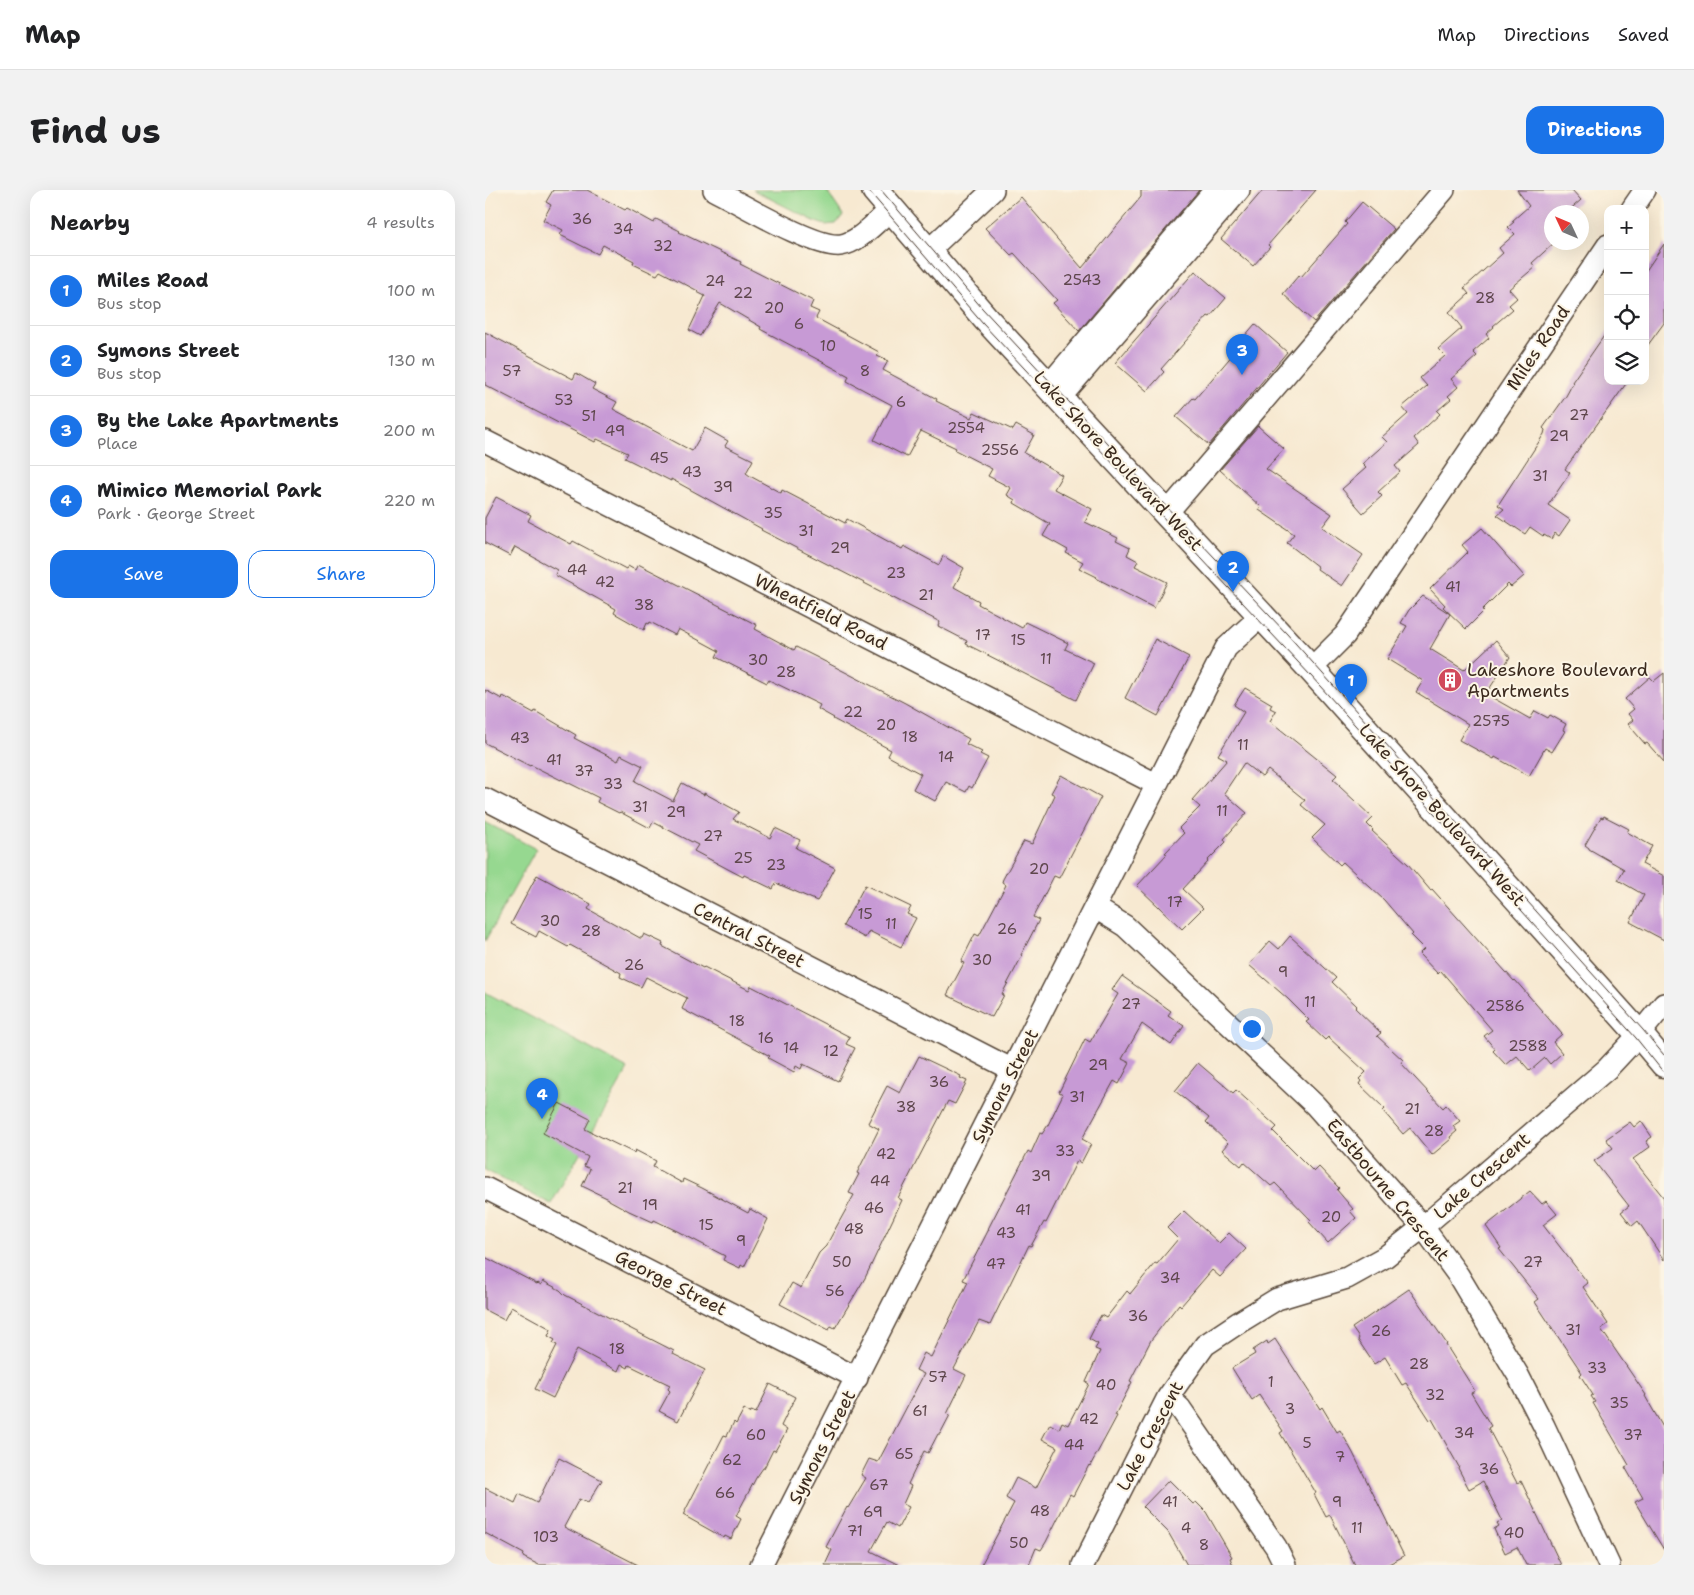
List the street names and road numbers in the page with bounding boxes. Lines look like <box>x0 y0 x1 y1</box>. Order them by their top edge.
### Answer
street label: Miles Road <box>1501 301 1575 395</box>
street label: Lake Shore Boulevard West <box>1028 366 1208 556</box>
street label: Wheatfield Road <box>750 568 892 656</box>
street label: Lake Shore Boulevard West <box>1353 719 1531 912</box>
street label: Central Street <box>689 897 809 973</box>
street label: Symons Street <box>966 1025 1044 1147</box>
street label: Eastbourne Crescent <box>1321 1114 1455 1266</box>
street label: Lake Crescent <box>1429 1127 1536 1225</box>
street label: George Street <box>611 1245 731 1321</box>
street label: Lake Crescent <box>1111 1377 1189 1495</box>
street label: Symons Street <box>783 1386 861 1508</box>

